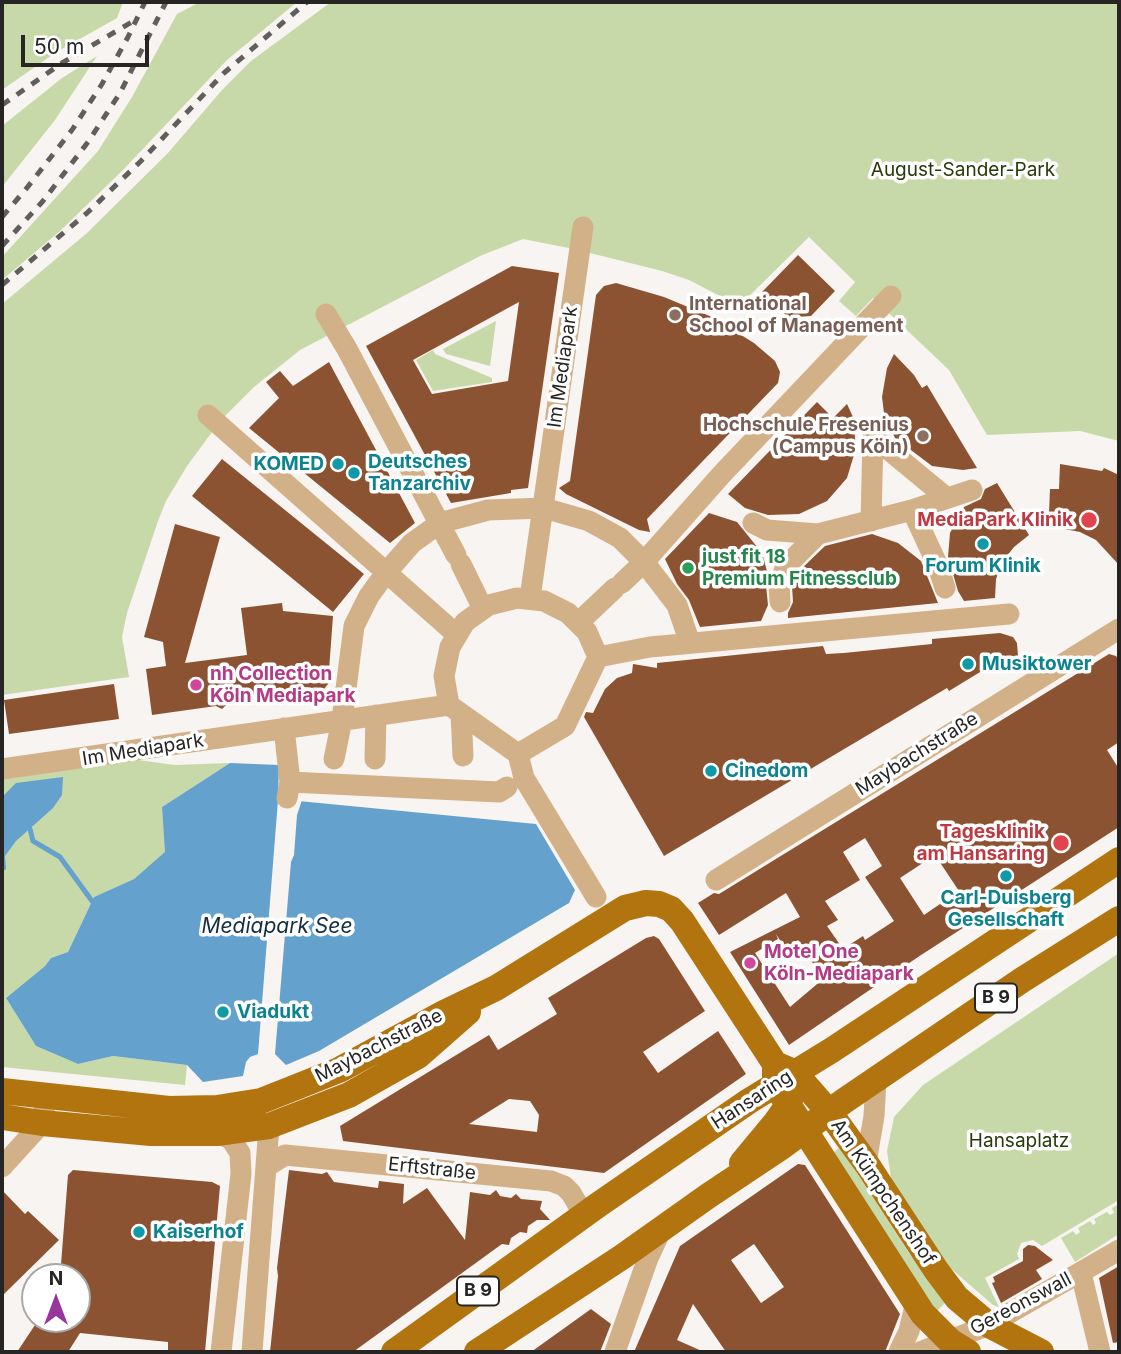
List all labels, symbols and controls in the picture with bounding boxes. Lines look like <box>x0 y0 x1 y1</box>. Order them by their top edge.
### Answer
scale bar <box>24 21 152 65</box>
text: 50 m <box>34 34 84 59</box>
park label: August-Sander-Park <box>871 159 1055 181</box>
place label: International School of Management <box>689 293 903 337</box>
street label: Im Mediapark <box>543 305 583 429</box>
marker: International School of Management <box>667 307 683 323</box>
place label: Hochschule Fresenius (Campus Köln) <box>703 414 909 458</box>
marker: Hochschule Fresenius (Campus Köln) <box>915 428 931 444</box>
place label: Deutsches Tanzarchiv <box>368 451 471 495</box>
place label: KOMED <box>253 453 324 475</box>
marker: KOMED <box>330 456 346 472</box>
marker: Deutsches Tanzarchiv <box>346 465 362 481</box>
place label: MediaPark Klinik <box>917 509 1073 531</box>
marker: MediaPark Klinik <box>1079 510 1099 530</box>
marker: Forum Klinik <box>975 536 991 552</box>
place label: just fit 18 Premium Fitnessclub <box>702 546 897 590</box>
place label: Forum Klinik <box>925 555 1041 577</box>
marker: just fit 18 Premium Fitnessclub <box>680 560 696 576</box>
place label: Musiktower <box>982 653 1091 675</box>
marker: Musiktower <box>960 656 976 672</box>
place label: nh Collection Köln Mediapark <box>210 663 355 707</box>
marker: nh Collection Köln Mediapark <box>188 677 204 693</box>
street label: Maybachstraße <box>852 707 982 801</box>
street label: Im Mediapark <box>81 729 205 771</box>
place label: Cinedom <box>725 760 808 782</box>
marker: Cinedom <box>703 763 719 779</box>
place label: Tagesklinik am Hansaring <box>917 821 1045 865</box>
marker: Tagesklinik am Hansaring <box>1051 833 1071 853</box>
marker: Carl-Duisberg Gesellschaft <box>998 868 1014 884</box>
place label: Carl-Duisberg Gesellschaft <box>940 887 1072 931</box>
water label: Mediapark See <box>202 914 352 940</box>
place label: Motel One Köln-Mediapark <box>764 941 914 985</box>
marker: Motel One Köln-Mediapark <box>742 955 758 971</box>
road number: B 9 <box>975 984 1017 1013</box>
place label: Viadukt <box>237 1001 309 1023</box>
marker: Viadukt <box>215 1004 231 1020</box>
street label: Maybachstraße <box>312 1004 446 1088</box>
street label: Hansaring <box>707 1065 797 1135</box>
street label: Am Kümpchenshof <box>826 1115 940 1269</box>
park label: Hansaplatz <box>969 1130 1069 1152</box>
street label: Erftstraße <box>387 1153 477 1185</box>
place label: Kaiserhof <box>153 1221 244 1243</box>
marker: Kaiserhof <box>131 1224 147 1240</box>
north arrow <box>21 1263 91 1333</box>
text: N <box>49 1267 63 1290</box>
street label: Gereonswall <box>967 1268 1075 1340</box>
road number: B 9 <box>457 1276 499 1306</box>

